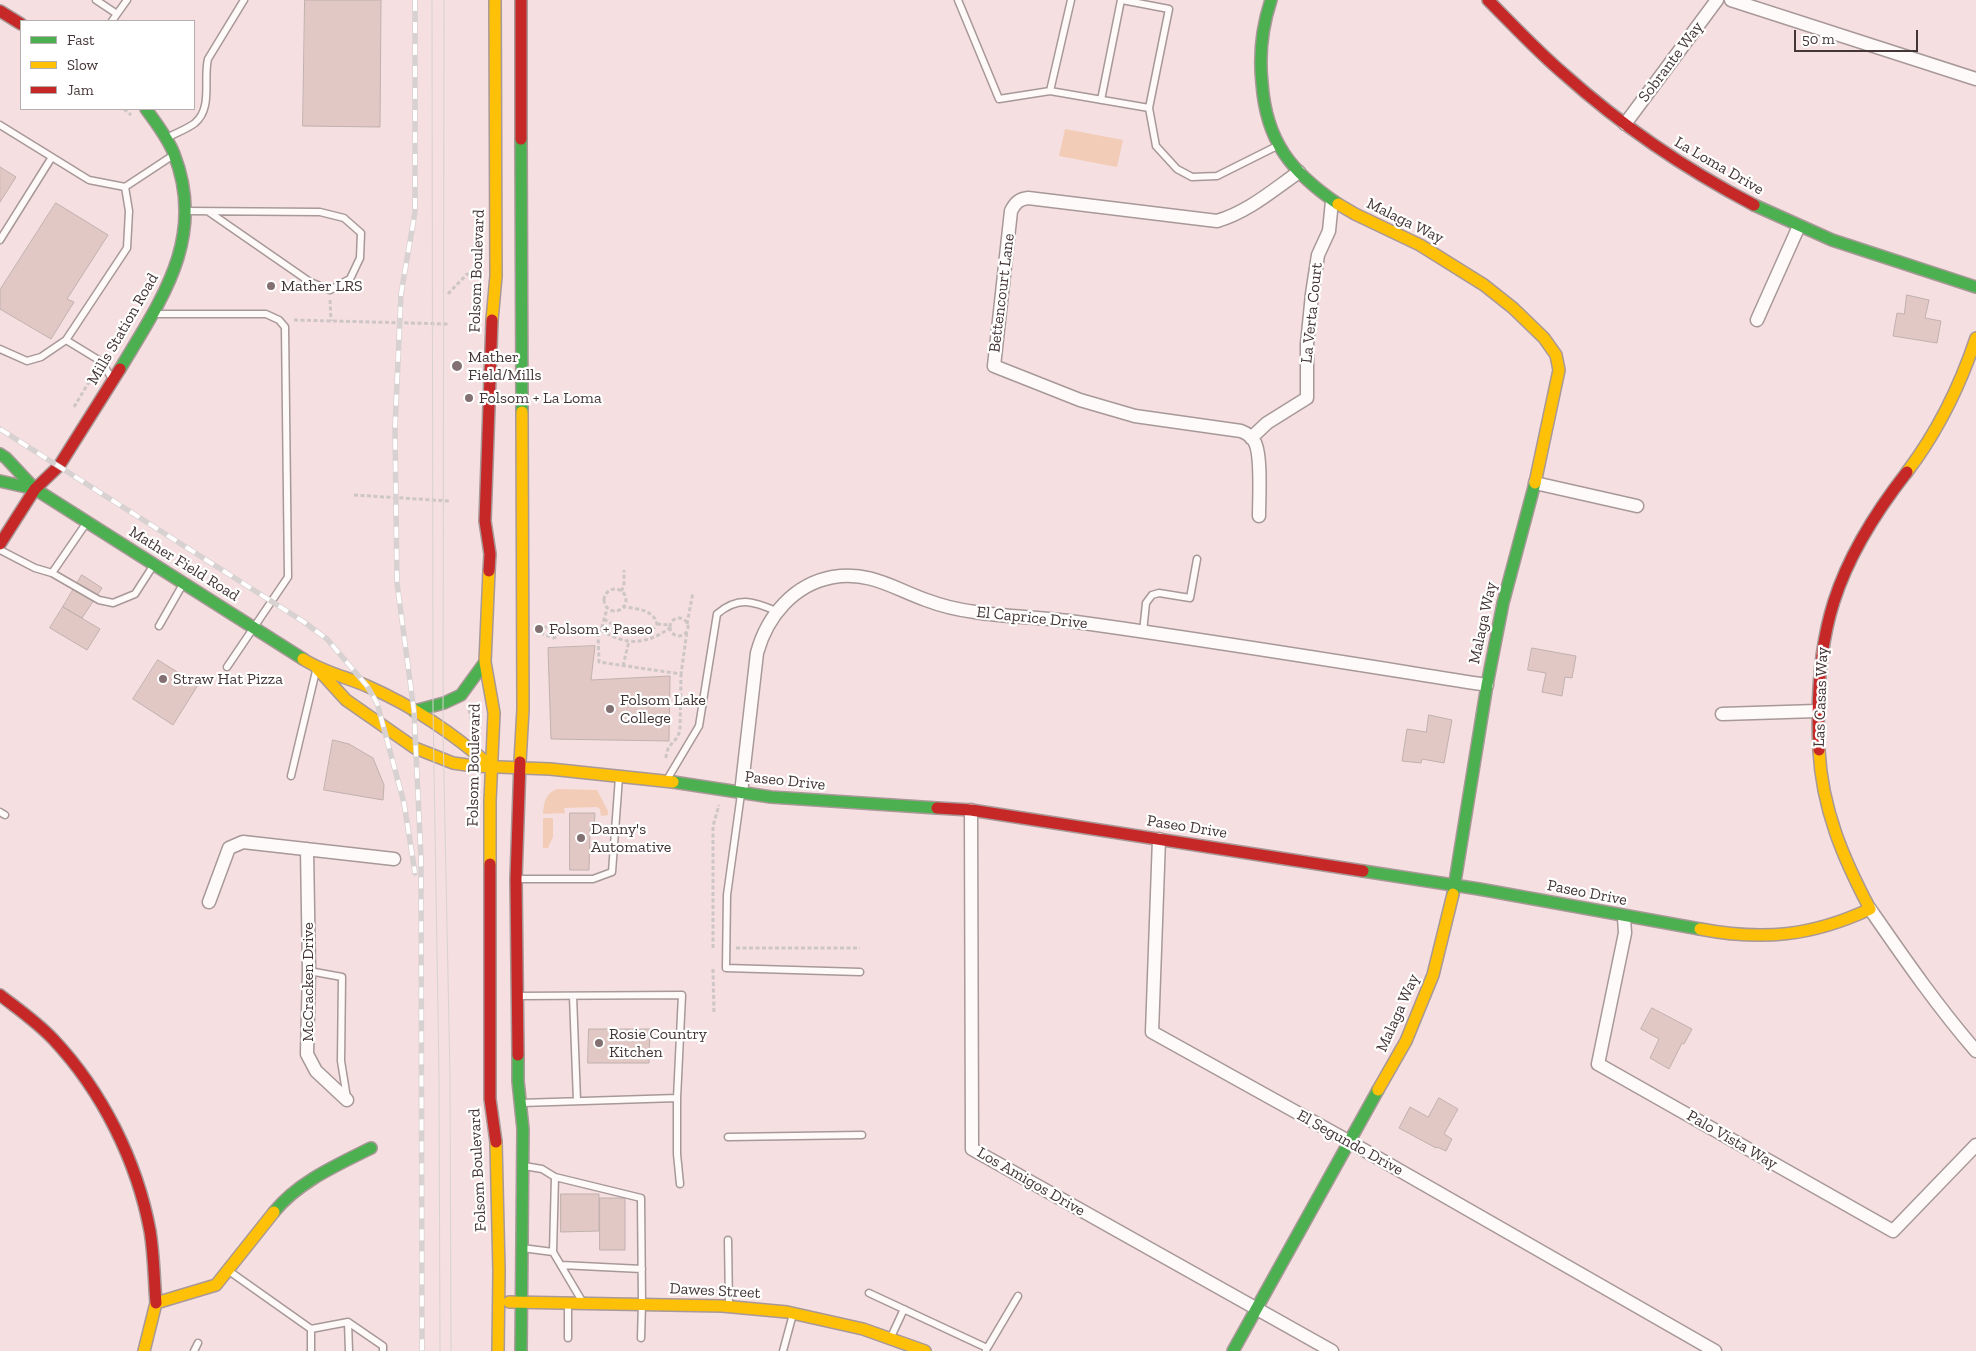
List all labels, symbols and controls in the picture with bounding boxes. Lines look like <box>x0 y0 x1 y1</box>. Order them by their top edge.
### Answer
street label: Sobrante Way <box>1635 18 1707 106</box>
legend <box>20 20 195 110</box>
scale bar <box>1796 20 1920 52</box>
text: 50 m <box>1802 30 1835 48</box>
text: Fast <box>67 31 95 49</box>
text: Slow <box>67 56 98 74</box>
text: Jam <box>67 81 94 99</box>
street label: La Loma Drive <box>1671 133 1767 199</box>
street label: Malaga Way <box>1363 194 1447 248</box>
street label: Folsom Boulevard <box>465 209 489 333</box>
street label: Bettencourt Lane <box>985 232 1019 354</box>
street label: La Verta Court <box>1297 262 1327 364</box>
street label: Mills Station Road <box>83 270 163 388</box>
place label: Mather LRS <box>281 276 363 296</box>
marker: Mather LRS <box>265 280 277 292</box>
place label: Mather Field/Mills <box>468 347 542 385</box>
marker: Mather Field/Mills <box>450 359 464 373</box>
place label: Folsom + La Loma <box>479 388 602 408</box>
marker: Folsom + La Loma <box>463 392 475 404</box>
street label: Mather Field Road <box>125 522 243 606</box>
street label: Malaga Way <box>1465 580 1501 666</box>
street label: El Caprice Drive <box>976 603 1088 633</box>
place label: Folsom + Paseo <box>549 619 653 639</box>
marker: Folsom + Paseo <box>533 623 545 635</box>
street label: Las Casas Way <box>1810 647 1832 747</box>
place label: Straw Hat Pizza <box>173 669 283 689</box>
marker: Straw Hat Pizza <box>157 673 169 685</box>
place label: Folsom Lake College <box>620 690 706 728</box>
street label: Folsom Boulevard <box>463 703 485 827</box>
marker: Folsom Lake College <box>604 703 616 715</box>
street label: Paseo Drive <box>744 767 826 795</box>
street label: Paseo Drive <box>1146 811 1228 843</box>
place label: Danny's Automative <box>591 819 671 857</box>
marker: Danny's Automative <box>575 832 587 844</box>
street label: Paseo Drive <box>1545 876 1629 910</box>
street label: McCracken Drive <box>298 922 318 1042</box>
street label: Malaga Way <box>1372 971 1424 1055</box>
place label: Rosie Country Kitchen <box>609 1024 707 1062</box>
marker: Rosie Country Kitchen <box>593 1037 605 1049</box>
street label: El Segundo Drive <box>1294 1106 1406 1180</box>
street label: Palo Vista Way <box>1683 1106 1781 1174</box>
street label: Folsom Boulevard <box>465 1108 491 1232</box>
street label: Los Amigos Drive <box>974 1143 1088 1221</box>
street label: Dawes Street <box>669 1279 761 1303</box>

